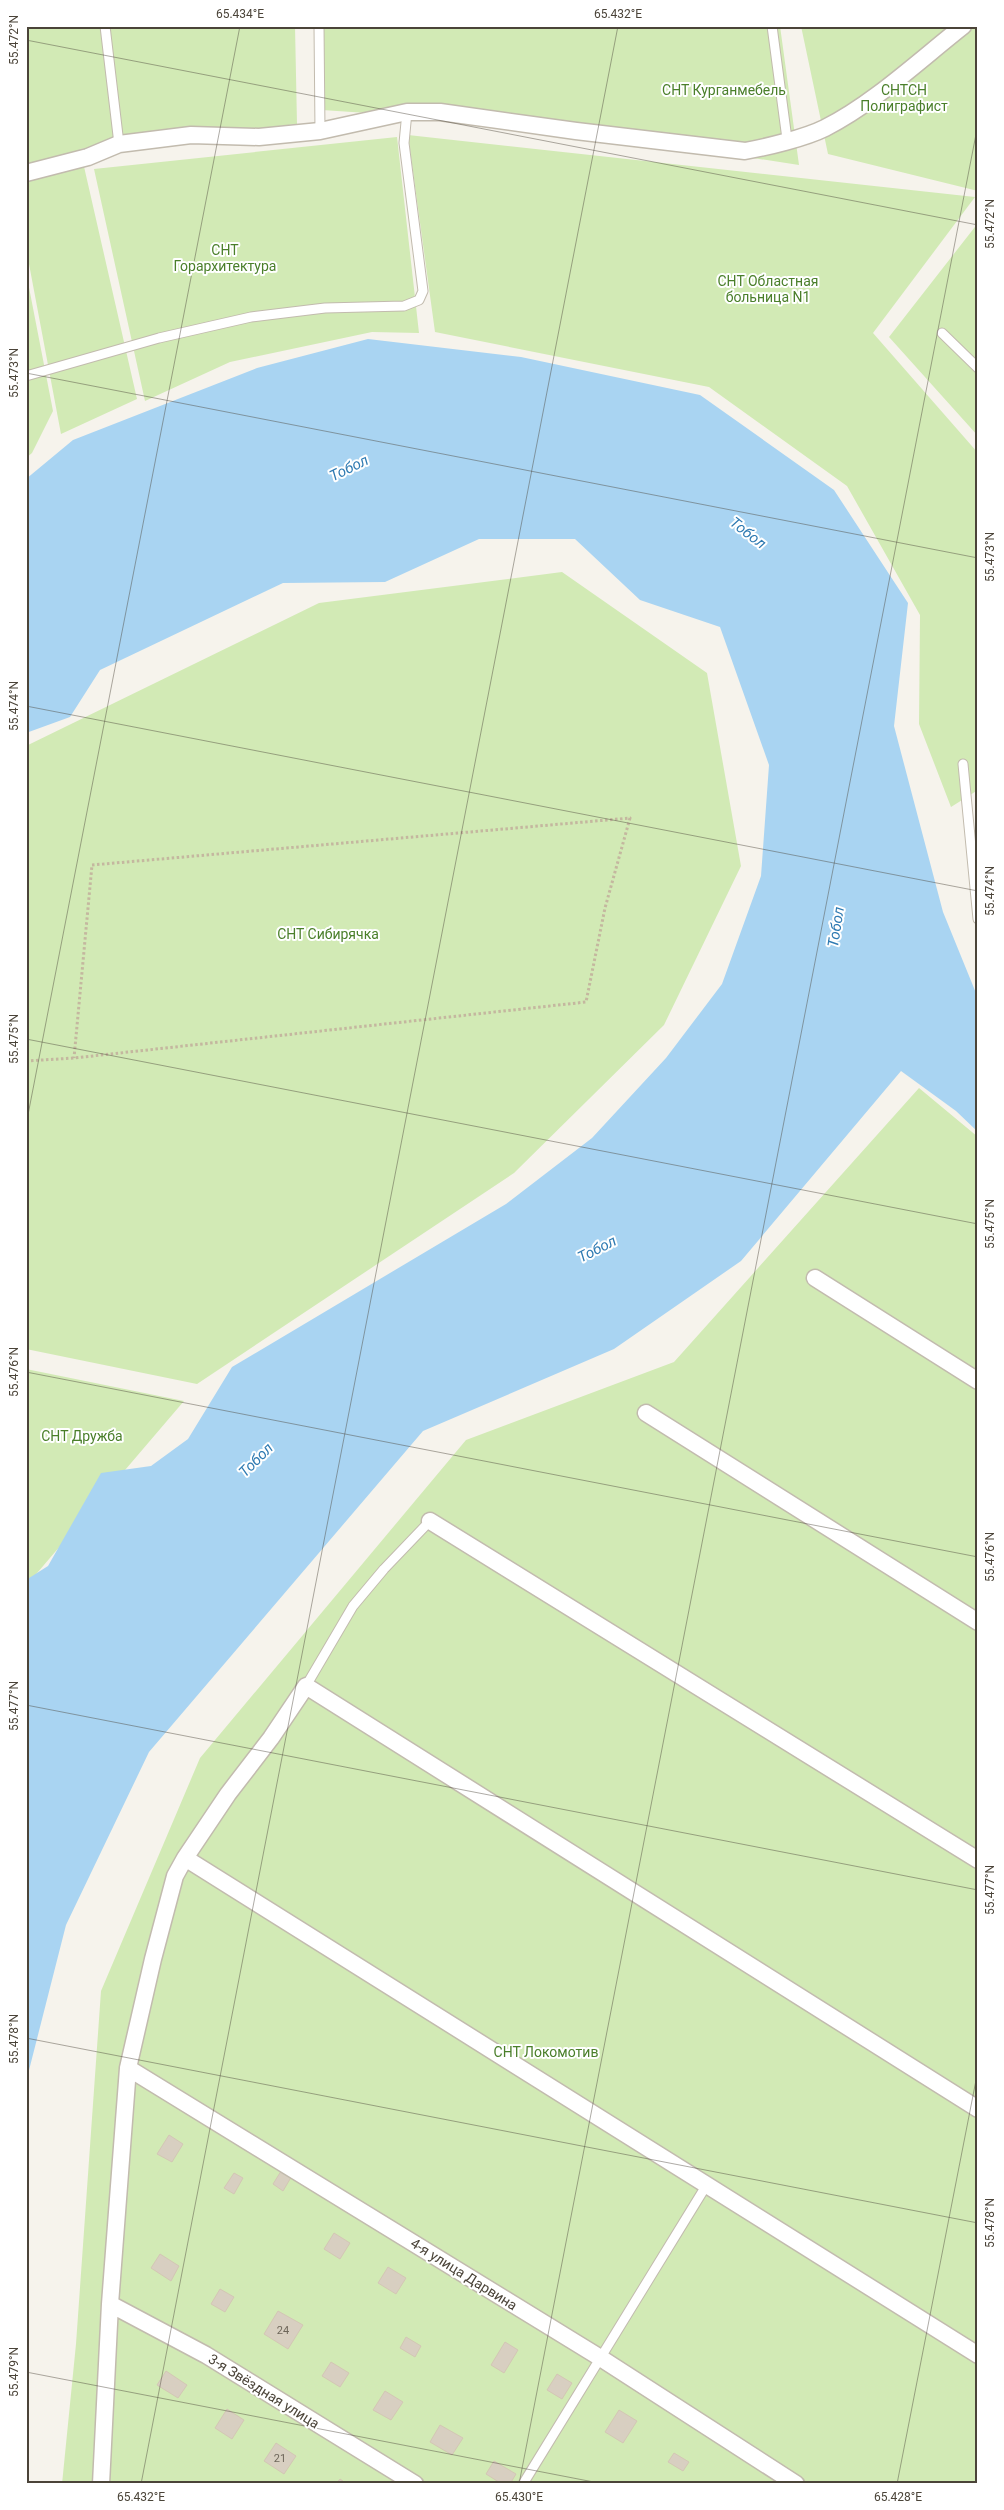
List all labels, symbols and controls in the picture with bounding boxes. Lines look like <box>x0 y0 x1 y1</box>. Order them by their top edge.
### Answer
text: 65.434°E <box>216 7 264 21</box>
text: 65.432°E <box>594 7 642 21</box>
text: 55.472°N <box>7 15 21 65</box>
park label: СНТ Курганмебель <box>662 82 786 98</box>
park label: СНТСН Полиграфист <box>860 82 948 114</box>
text: 55.472°N <box>983 199 997 249</box>
park label: СНТ Горархитектура <box>174 242 276 274</box>
park label: СНТ Областная больница N1 <box>718 273 818 305</box>
text: 55.473°N <box>7 348 21 398</box>
water label: Тобол <box>327 451 371 485</box>
water label: Тобол <box>726 513 770 553</box>
text: 55.473°N <box>983 532 997 582</box>
text: 55.474°N <box>7 681 21 731</box>
text: 55.474°N <box>983 866 997 916</box>
water label: Тобол <box>824 905 848 949</box>
park label: СНТ Сибирячка <box>277 926 379 942</box>
text: 55.475°N <box>7 1014 21 1064</box>
text: 55.475°N <box>983 1199 997 1249</box>
water label: Тобол <box>575 1232 619 1266</box>
text: 55.476°N <box>7 1347 21 1397</box>
park label: СНТ Дружба <box>41 1428 123 1444</box>
water label: Тобол <box>235 1439 277 1481</box>
text: 55.476°N <box>983 1532 997 1582</box>
text: 55.477°N <box>7 1681 21 1731</box>
text: 55.477°N <box>983 1865 997 1915</box>
text: 55.478°N <box>7 2014 21 2064</box>
park label: СНТ Локомотив <box>494 2044 598 2060</box>
text: 55.478°N <box>983 2198 997 2248</box>
street label: 4-я улица Дарвина <box>408 2235 520 2313</box>
house number: 24 <box>277 2324 289 2337</box>
text: 55.479°N <box>7 2347 21 2397</box>
street label: 3-я Звёздная улица <box>206 2350 322 2432</box>
house number: 21 <box>274 2452 286 2465</box>
text: 65.432°E <box>117 2490 165 2504</box>
text: 65.430°E <box>495 2490 543 2504</box>
text: 65.428°E <box>874 2490 922 2504</box>

